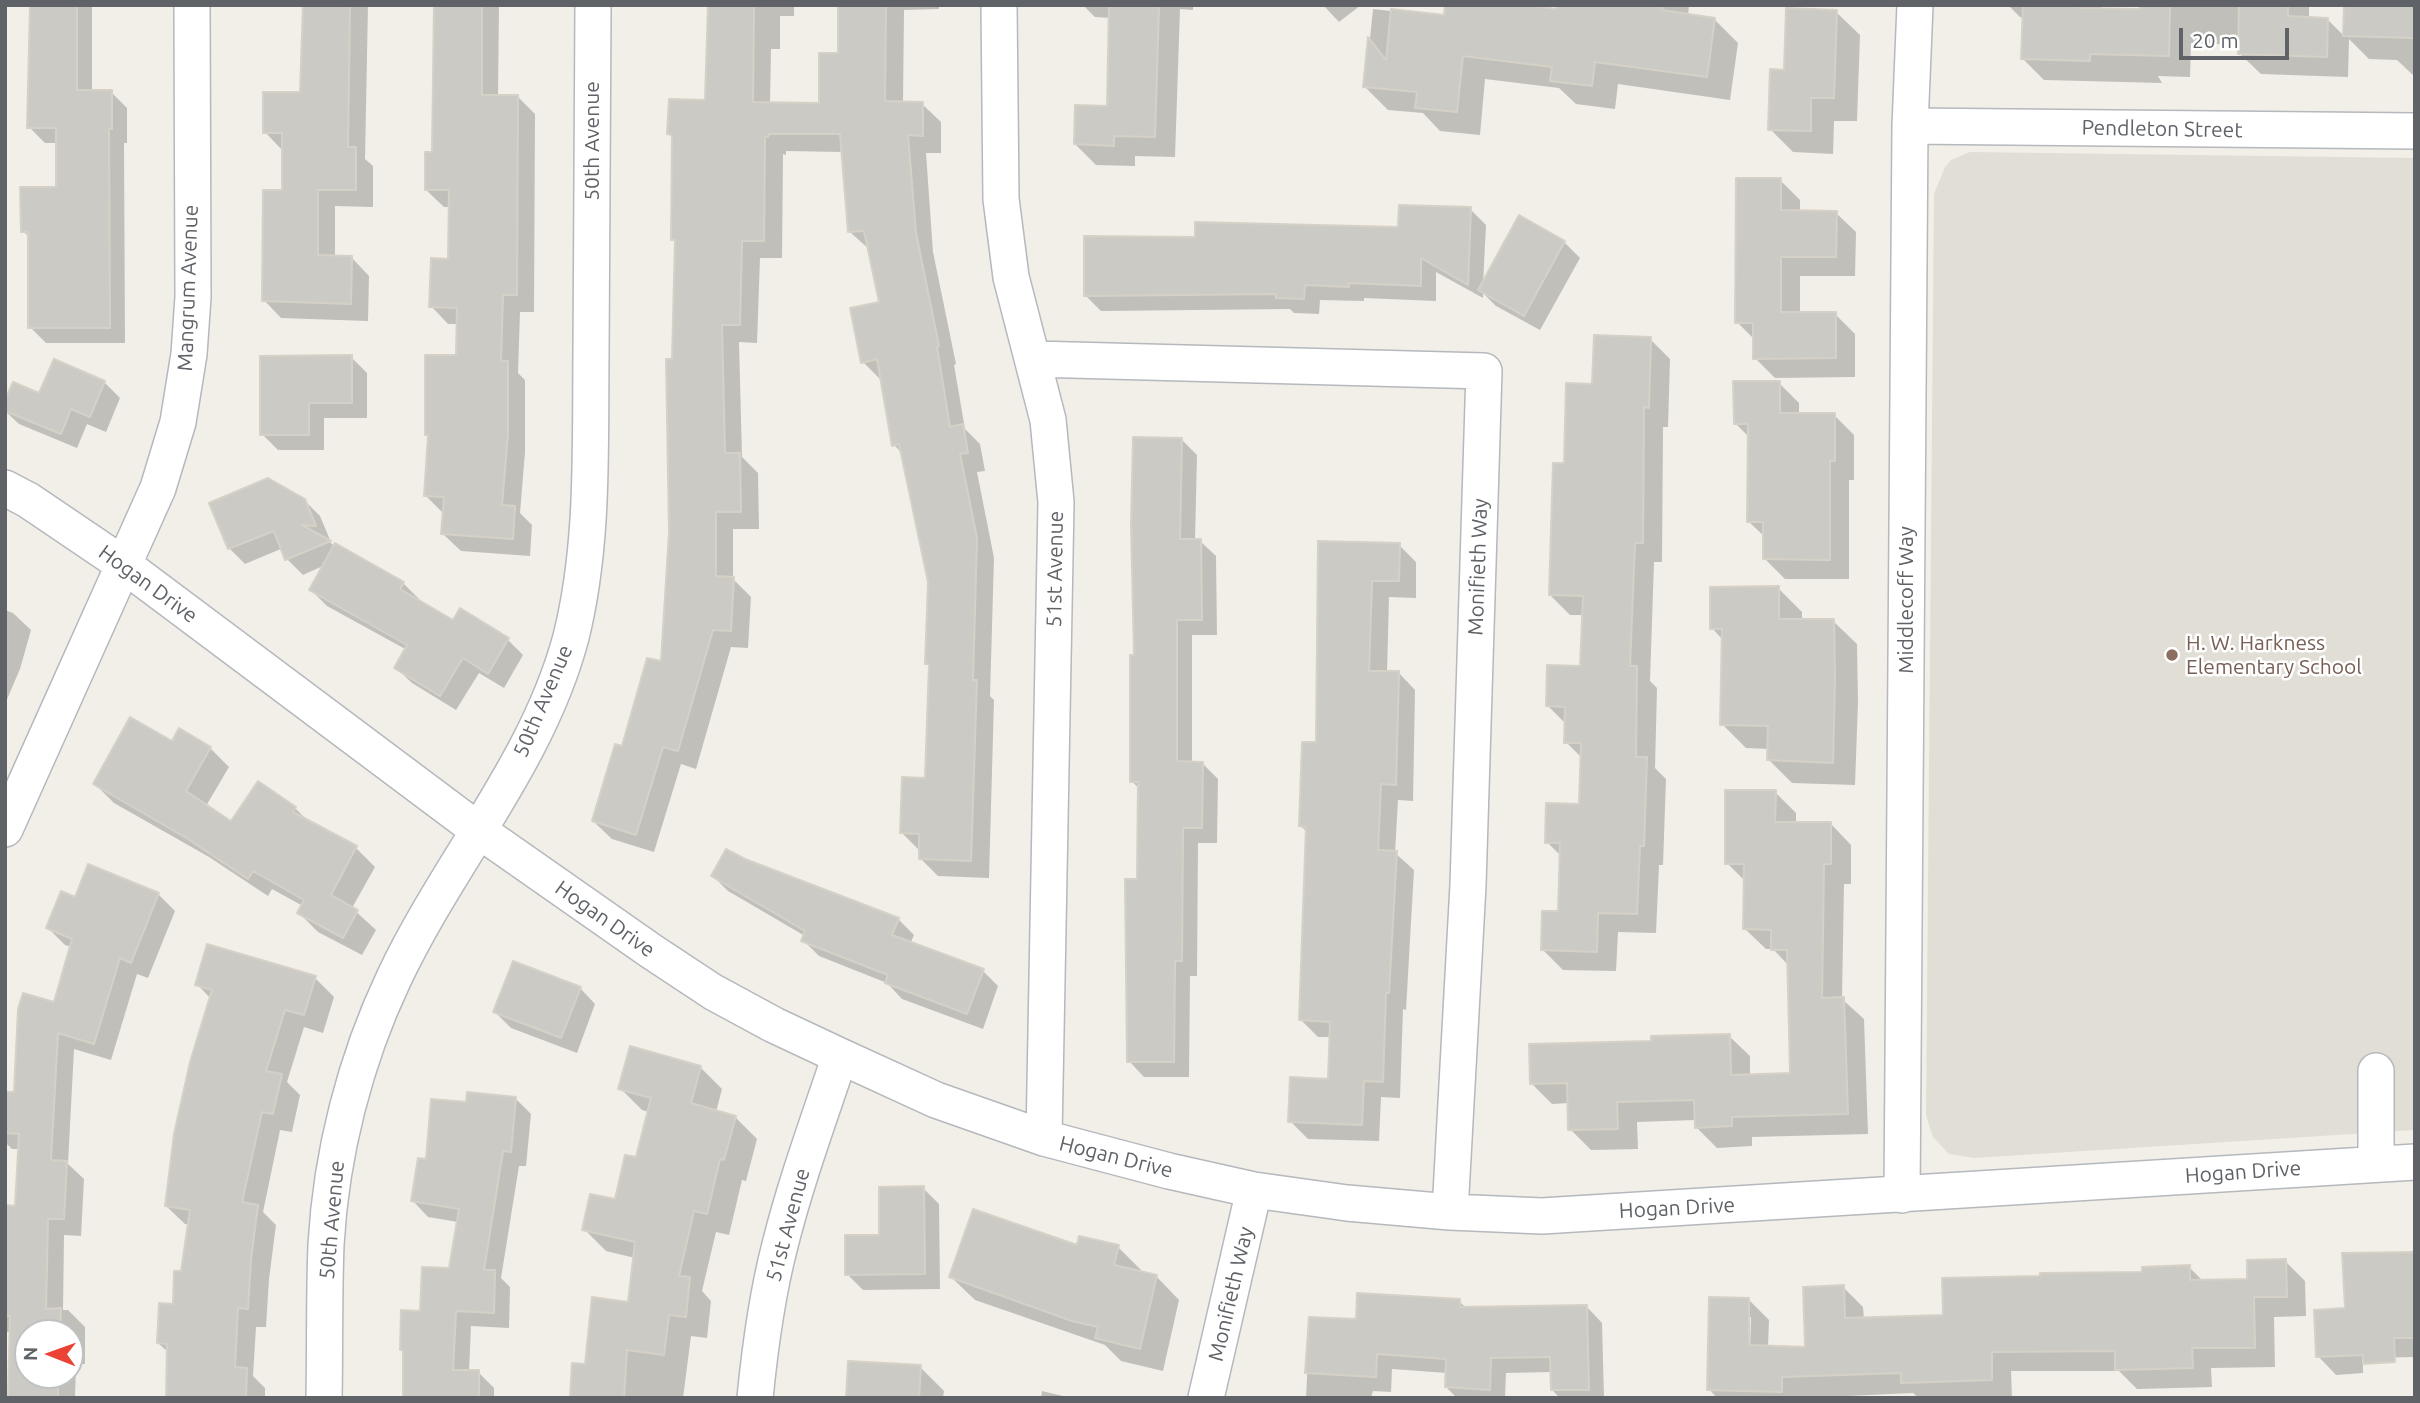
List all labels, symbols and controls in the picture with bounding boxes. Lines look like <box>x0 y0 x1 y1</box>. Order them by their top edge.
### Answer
scale bar <box>2182 14 2292 58</box>
text: 20 m <box>2192 28 2239 52</box>
street label: 50th Avenue <box>579 81 605 201</box>
street label: Pendleton Street <box>2081 115 2243 143</box>
street label: Mangrum Avenue <box>172 204 204 372</box>
street label: Monifieth Way <box>1463 498 1493 636</box>
street label: 51st Avenue <box>1041 510 1069 628</box>
street label: Middlecoff Way <box>1893 526 1919 674</box>
street label: Hogan Drive <box>94 540 202 628</box>
place label: H. W. Harkness Elementary School <box>2186 630 2362 680</box>
street label: 50th Avenue <box>508 641 578 761</box>
marker: H. W. Harkness Elementary School <box>2164 647 2180 663</box>
street label: Hogan Drive <box>550 875 660 963</box>
street label: Hogan Drive <box>1057 1131 1175 1183</box>
street label: Hogan Drive <box>2184 1155 2302 1189</box>
street label: 50th Avenue <box>314 1159 350 1281</box>
street label: 51st Avenue <box>761 1165 815 1285</box>
street label: Hogan Drive <box>1618 1192 1736 1224</box>
street label: Monifieth Way <box>1203 1224 1259 1364</box>
north arrow <box>14 1319 84 1389</box>
text: N <box>19 1346 41 1361</box>

